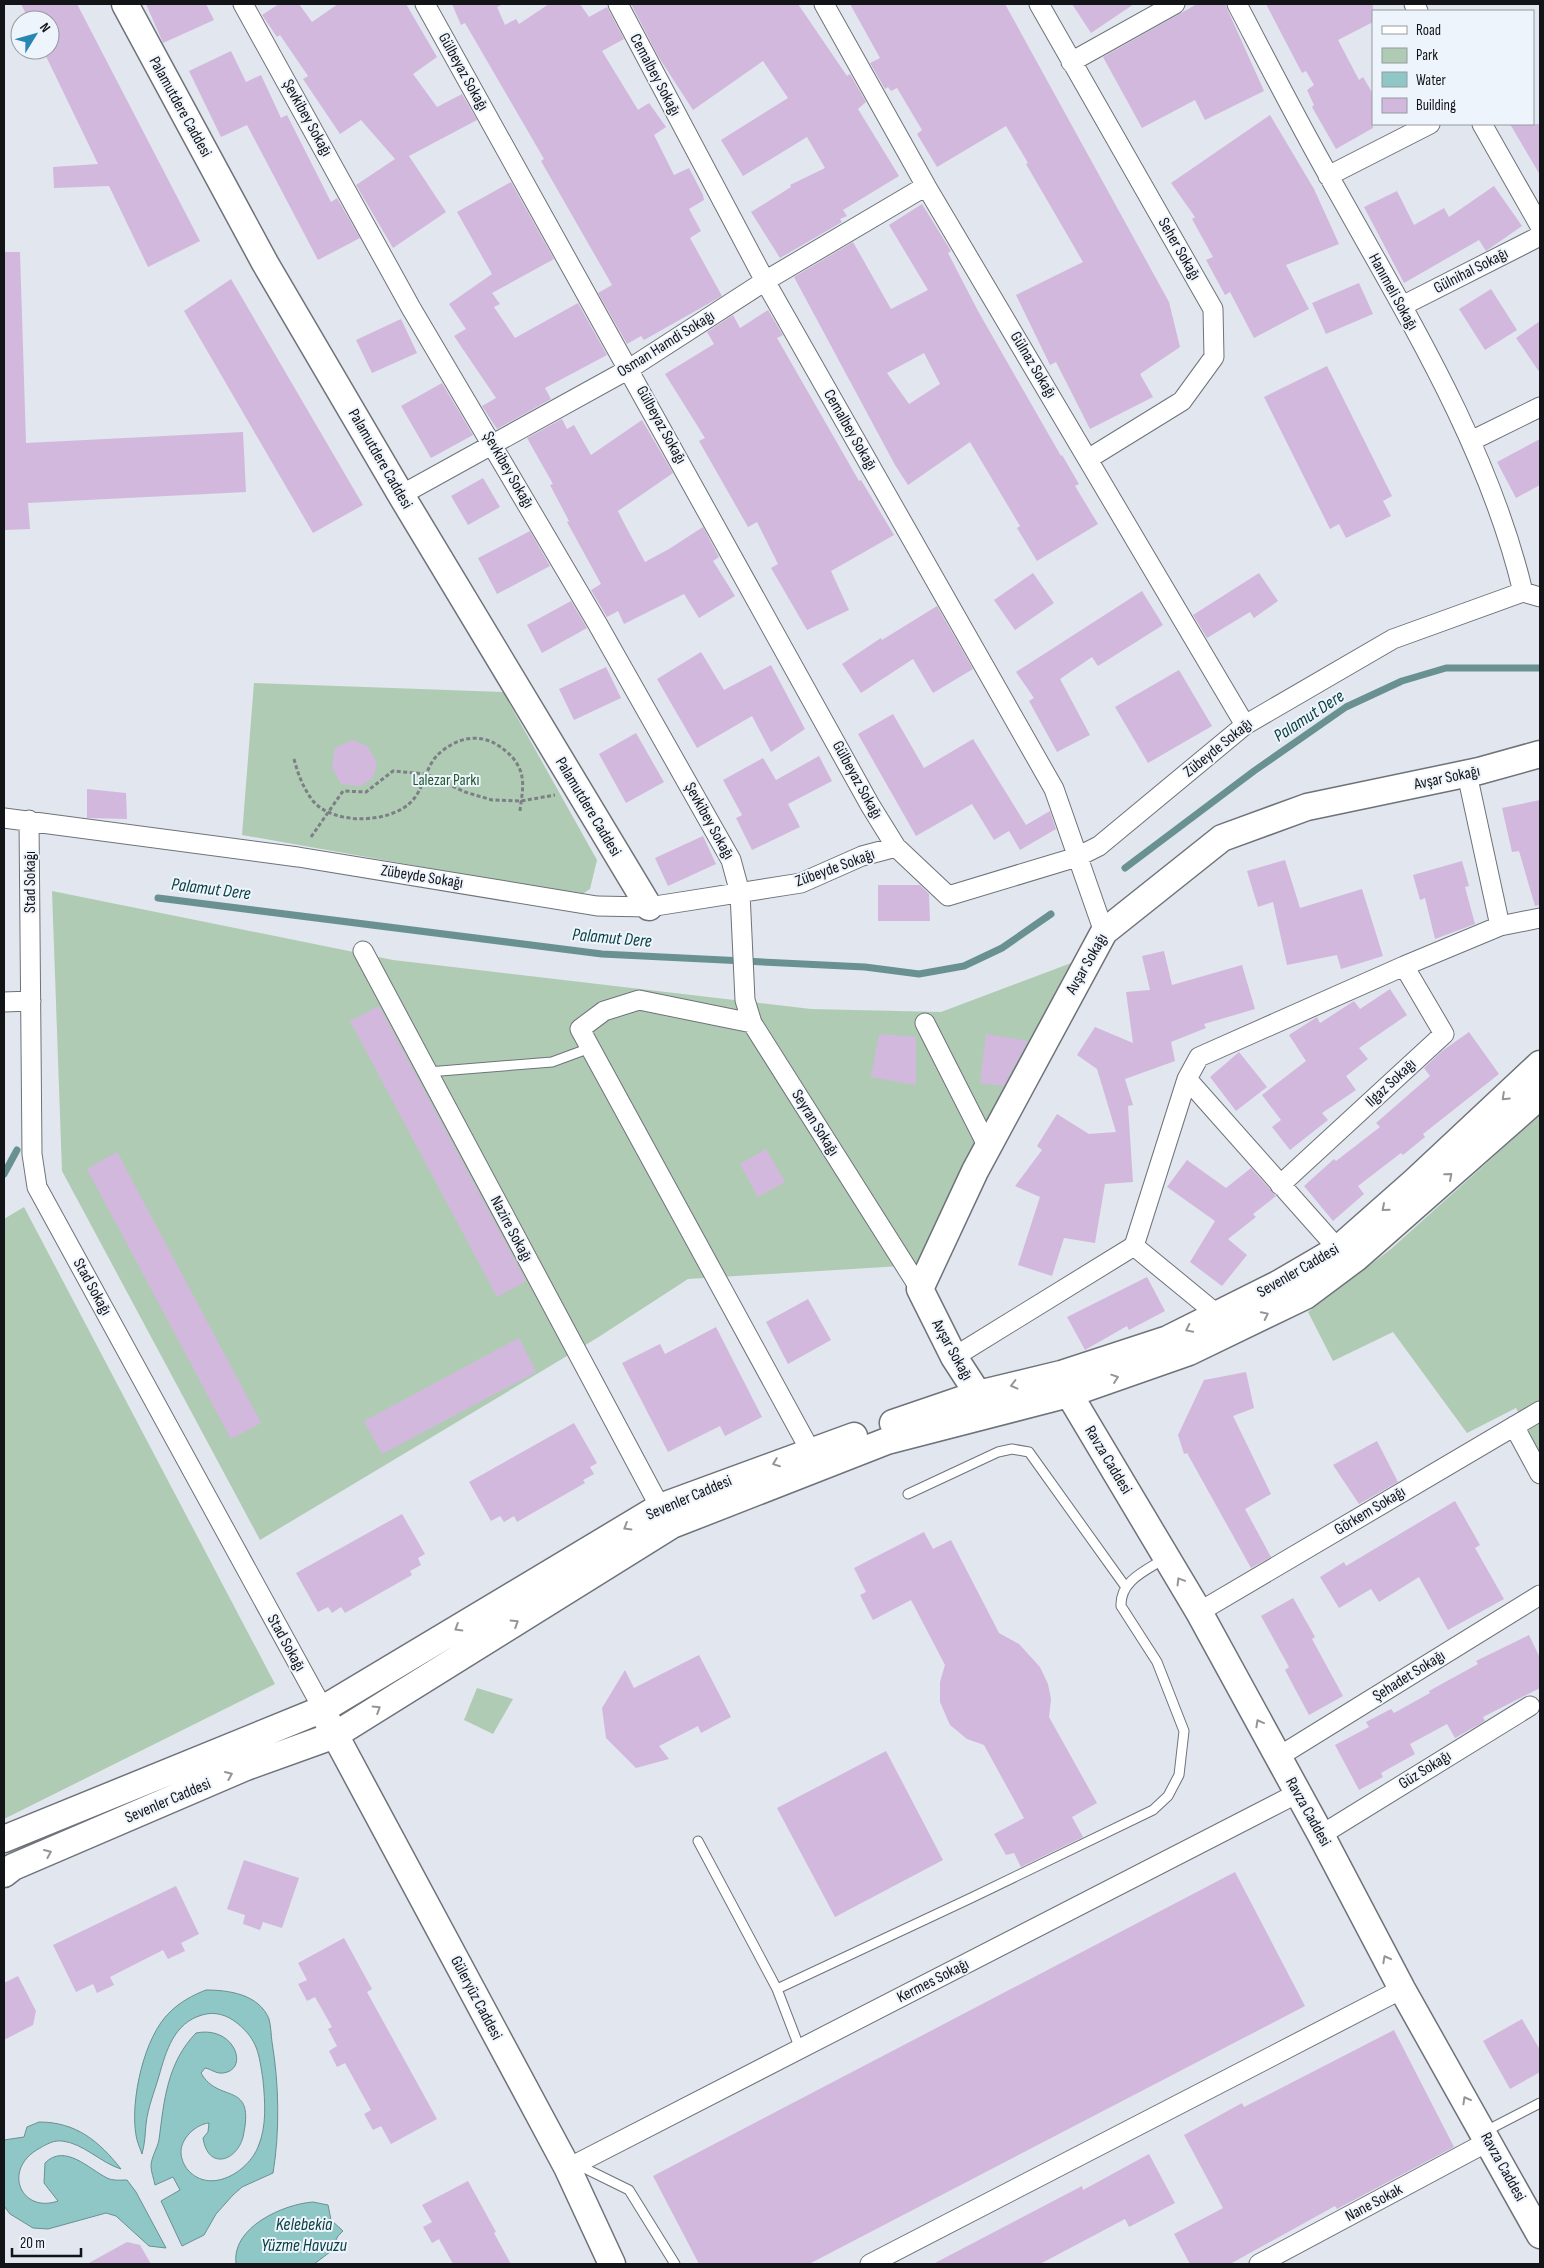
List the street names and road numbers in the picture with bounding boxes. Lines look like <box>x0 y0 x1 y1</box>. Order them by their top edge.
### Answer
street label: Gülbeyaz Sokağı <box>434 30 492 114</box>
street label: Cemalbey Sokağı <box>625 31 685 119</box>
street label: Palamutdere Caddesi <box>145 53 215 161</box>
street label: Şevkibey Sokağı <box>278 76 336 160</box>
street label: Seher Sokağı <box>1154 214 1204 284</box>
street label: Gülnihal Sokağı <box>1431 244 1511 298</box>
street label: Hanımeli Sokağı <box>1364 250 1422 334</box>
street label: Osman Hamdi Sokağı <box>614 306 718 382</box>
street label: Gülnaz Sokağı <box>1006 328 1060 402</box>
street label: Gülbeyaz Sokağı <box>632 383 690 467</box>
street label: Cemalbey Sokağı <box>819 386 881 474</box>
street label: Palamutdere Caddesi <box>344 406 416 512</box>
street label: Şevkibey Sokağı <box>478 428 538 512</box>
street label: Zübeyde Sokağı <box>1180 715 1256 781</box>
street label: Gülbeyaz Sokağı <box>828 738 886 822</box>
street label: Palamutdere Caddesi <box>551 754 625 860</box>
street label: Avşar Sokağı <box>1411 762 1482 794</box>
street label: Şevkibey Sokağı <box>680 779 738 863</box>
street label: Zübeyde Sokağı <box>793 845 877 891</box>
street label: Stad Sokağı <box>21 851 40 913</box>
street label: Zübeyde Sokağı <box>380 861 464 893</box>
street label: Avşar Sokağı <box>1062 930 1112 999</box>
street label: Ilgaz Sokağı <box>1362 1055 1420 1111</box>
street label: Seyran Sokağı <box>787 1086 843 1160</box>
street label: Nazire Sokağı <box>486 1193 536 1265</box>
street label: Sevenler Caddesi <box>1254 1240 1342 1302</box>
street label: Stad Sokağı <box>69 1255 115 1319</box>
street label: Avşar Sokağı <box>927 1315 977 1384</box>
street label: Ravza Caddesi <box>1080 1422 1136 1498</box>
street label: Sevenler Caddesi <box>643 1471 735 1525</box>
street label: Görkem Sokağı <box>1331 1482 1409 1540</box>
street label: Stad Sokağı <box>263 1611 309 1675</box>
street label: Şehadet Sokağı <box>1369 1646 1449 1706</box>
street label: Güz Sokağı <box>1395 1747 1455 1793</box>
street label: Sevenler Caddesi <box>122 1774 214 1828</box>
street label: Ravza Caddesi <box>1281 1774 1335 1850</box>
street label: Güleryüz Caddesi <box>446 1953 506 2043</box>
street label: Kermes Sokağı <box>894 1955 972 2007</box>
street label: Ravza Caddesi <box>1476 2129 1530 2205</box>
street label: Nane Sokak <box>1342 2180 1406 2226</box>

